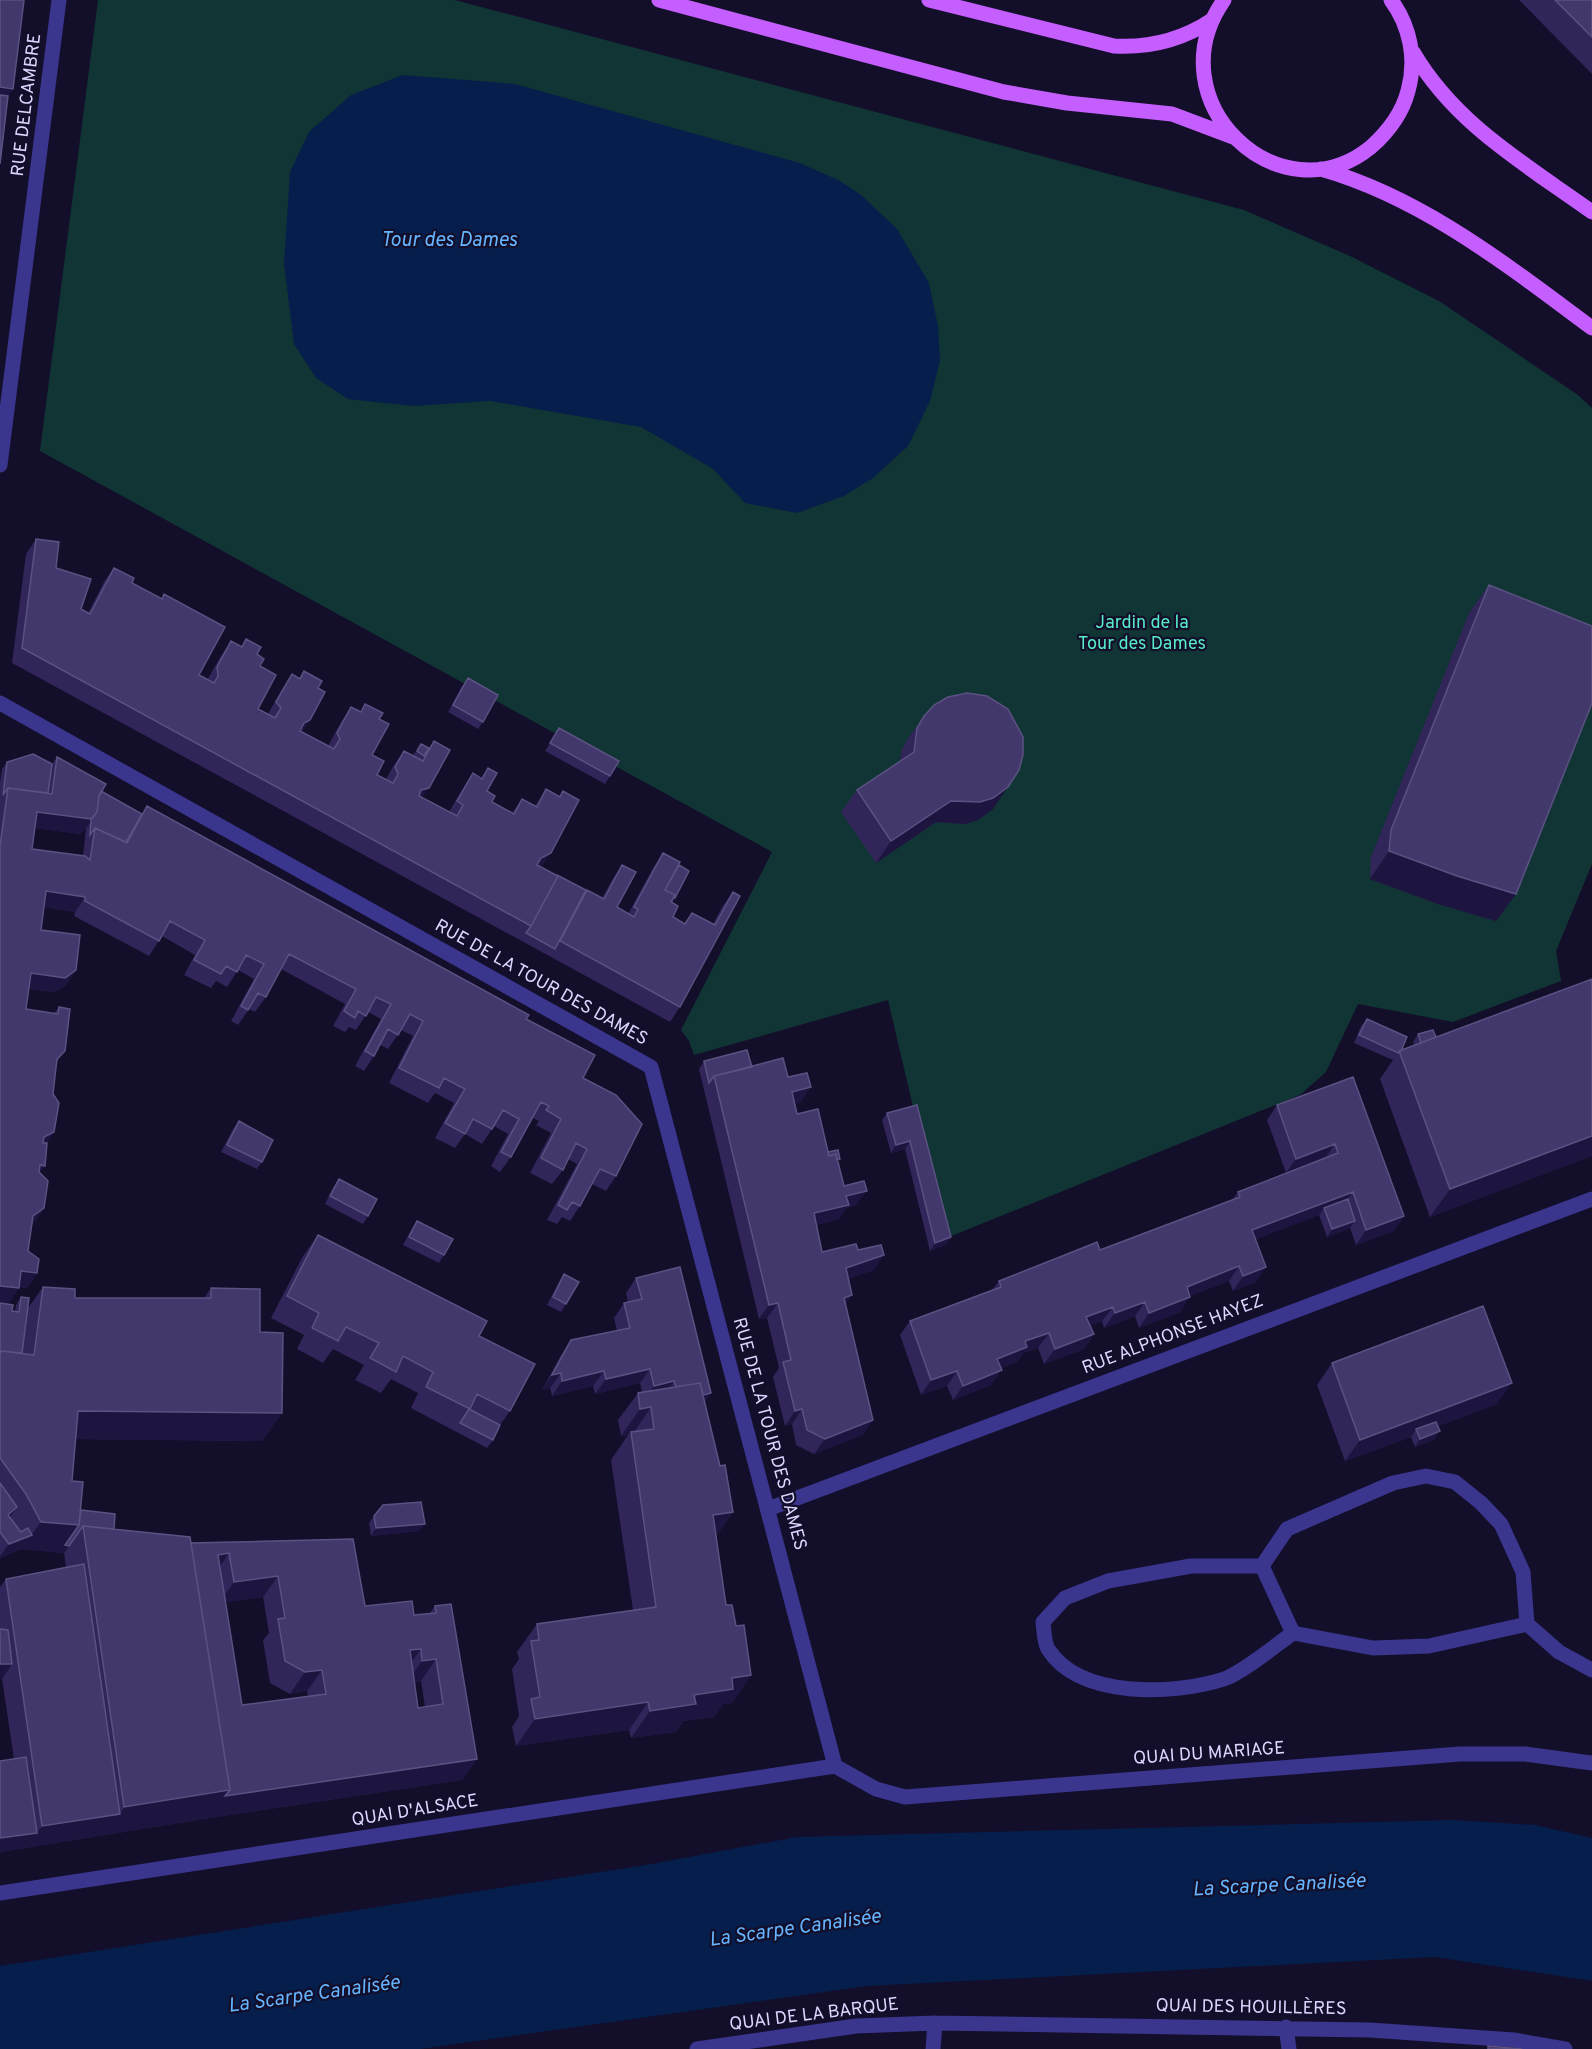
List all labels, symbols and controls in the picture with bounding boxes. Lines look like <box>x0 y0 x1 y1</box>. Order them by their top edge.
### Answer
street label: RUE DELCAMBRE <box>7 32 47 178</box>
water label: Tour des Dames <box>381 228 518 254</box>
park label: Jardin de la Tour des Dames <box>1078 612 1206 656</box>
street label: RUE DE LA TOUR DES DAMES <box>430 915 652 1051</box>
street label: RUE ALPHONSE HAYEZ <box>1079 1290 1267 1380</box>
street label: RUE DE LA TOUR DES DAMES <box>727 1315 811 1553</box>
street label: QUAI DU MARIAGE <box>1132 1737 1286 1771</box>
street label: QUAI D'ALSACE <box>350 1790 480 1832</box>
water label: La Scarpe Canalisée <box>1192 1868 1367 1904</box>
water label: La Scarpe Canalisée <box>707 1904 883 1954</box>
water label: La Scarpe Canalisée <box>226 1970 402 2020</box>
street label: QUAI DE LA BARQUE <box>728 1993 900 2037</box>
street label: QUAI DES HOUILLÈRES <box>1155 1993 1347 2021</box>

